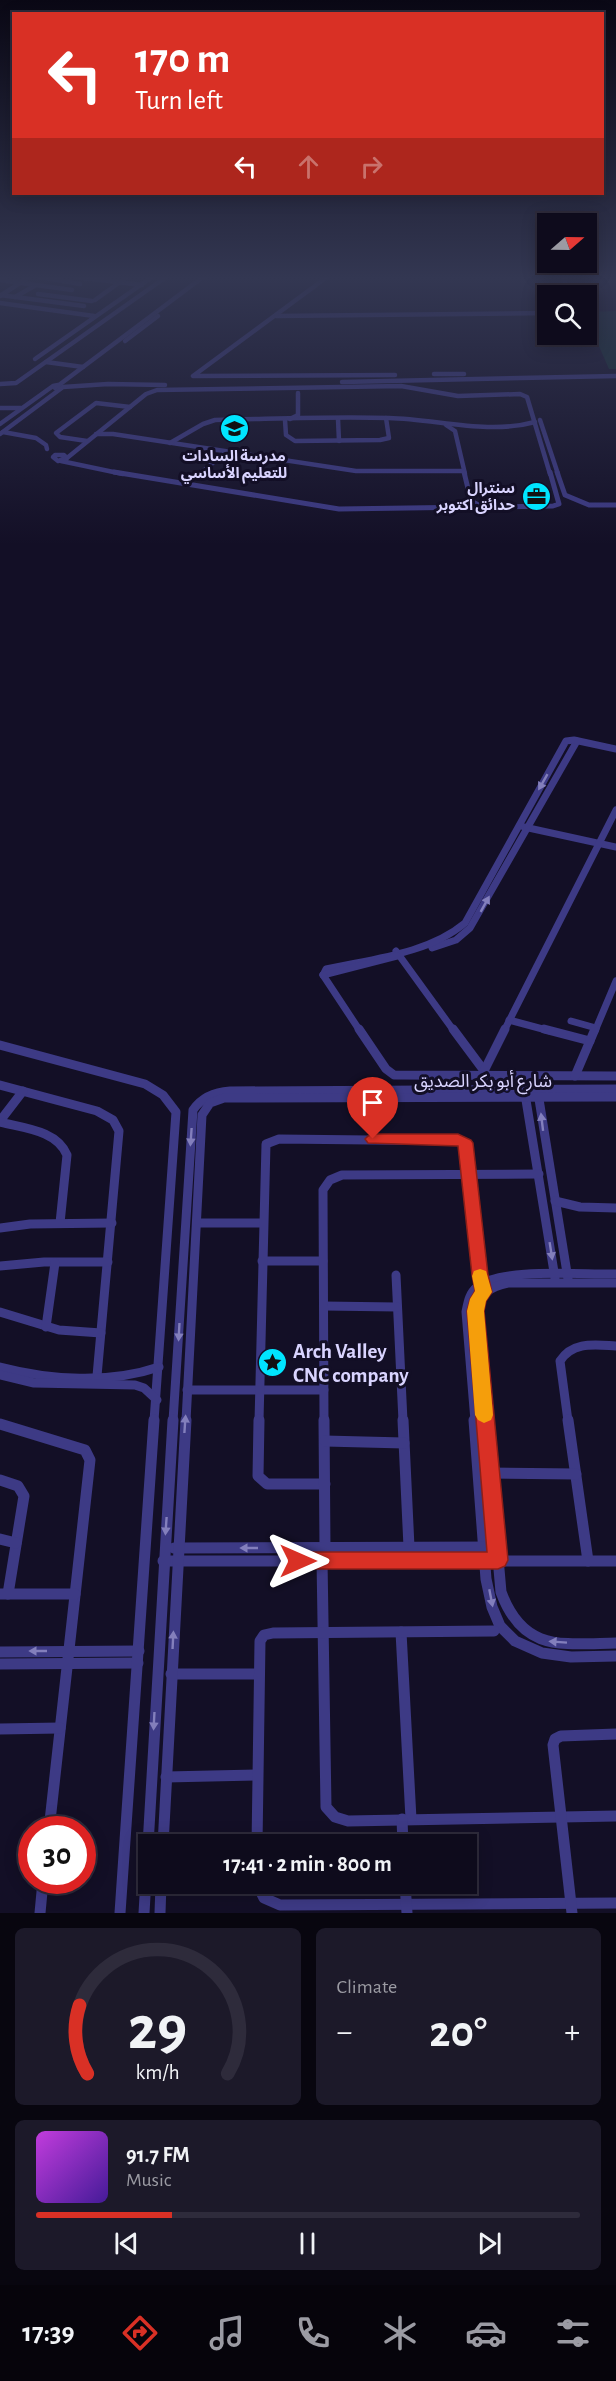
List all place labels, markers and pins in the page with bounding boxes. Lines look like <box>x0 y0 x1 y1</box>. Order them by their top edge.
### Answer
school or university icon: مدرسة السادات للتعليم الأساسي <box>218 413 250 445</box>
place label: مدرسة السادات للتعليم الأساسي <box>181 448 287 484</box>
place label: سنترال حدائق اكتوبر <box>436 481 516 514</box>
office icon: سنترال حدائق اكتوبر <box>520 481 552 513</box>
pin <box>347 1077 398 1139</box>
place label: Arch Valley CNC company <box>293 1341 409 1386</box>
place icon: Arch Valley CNC company <box>256 1347 288 1379</box>

